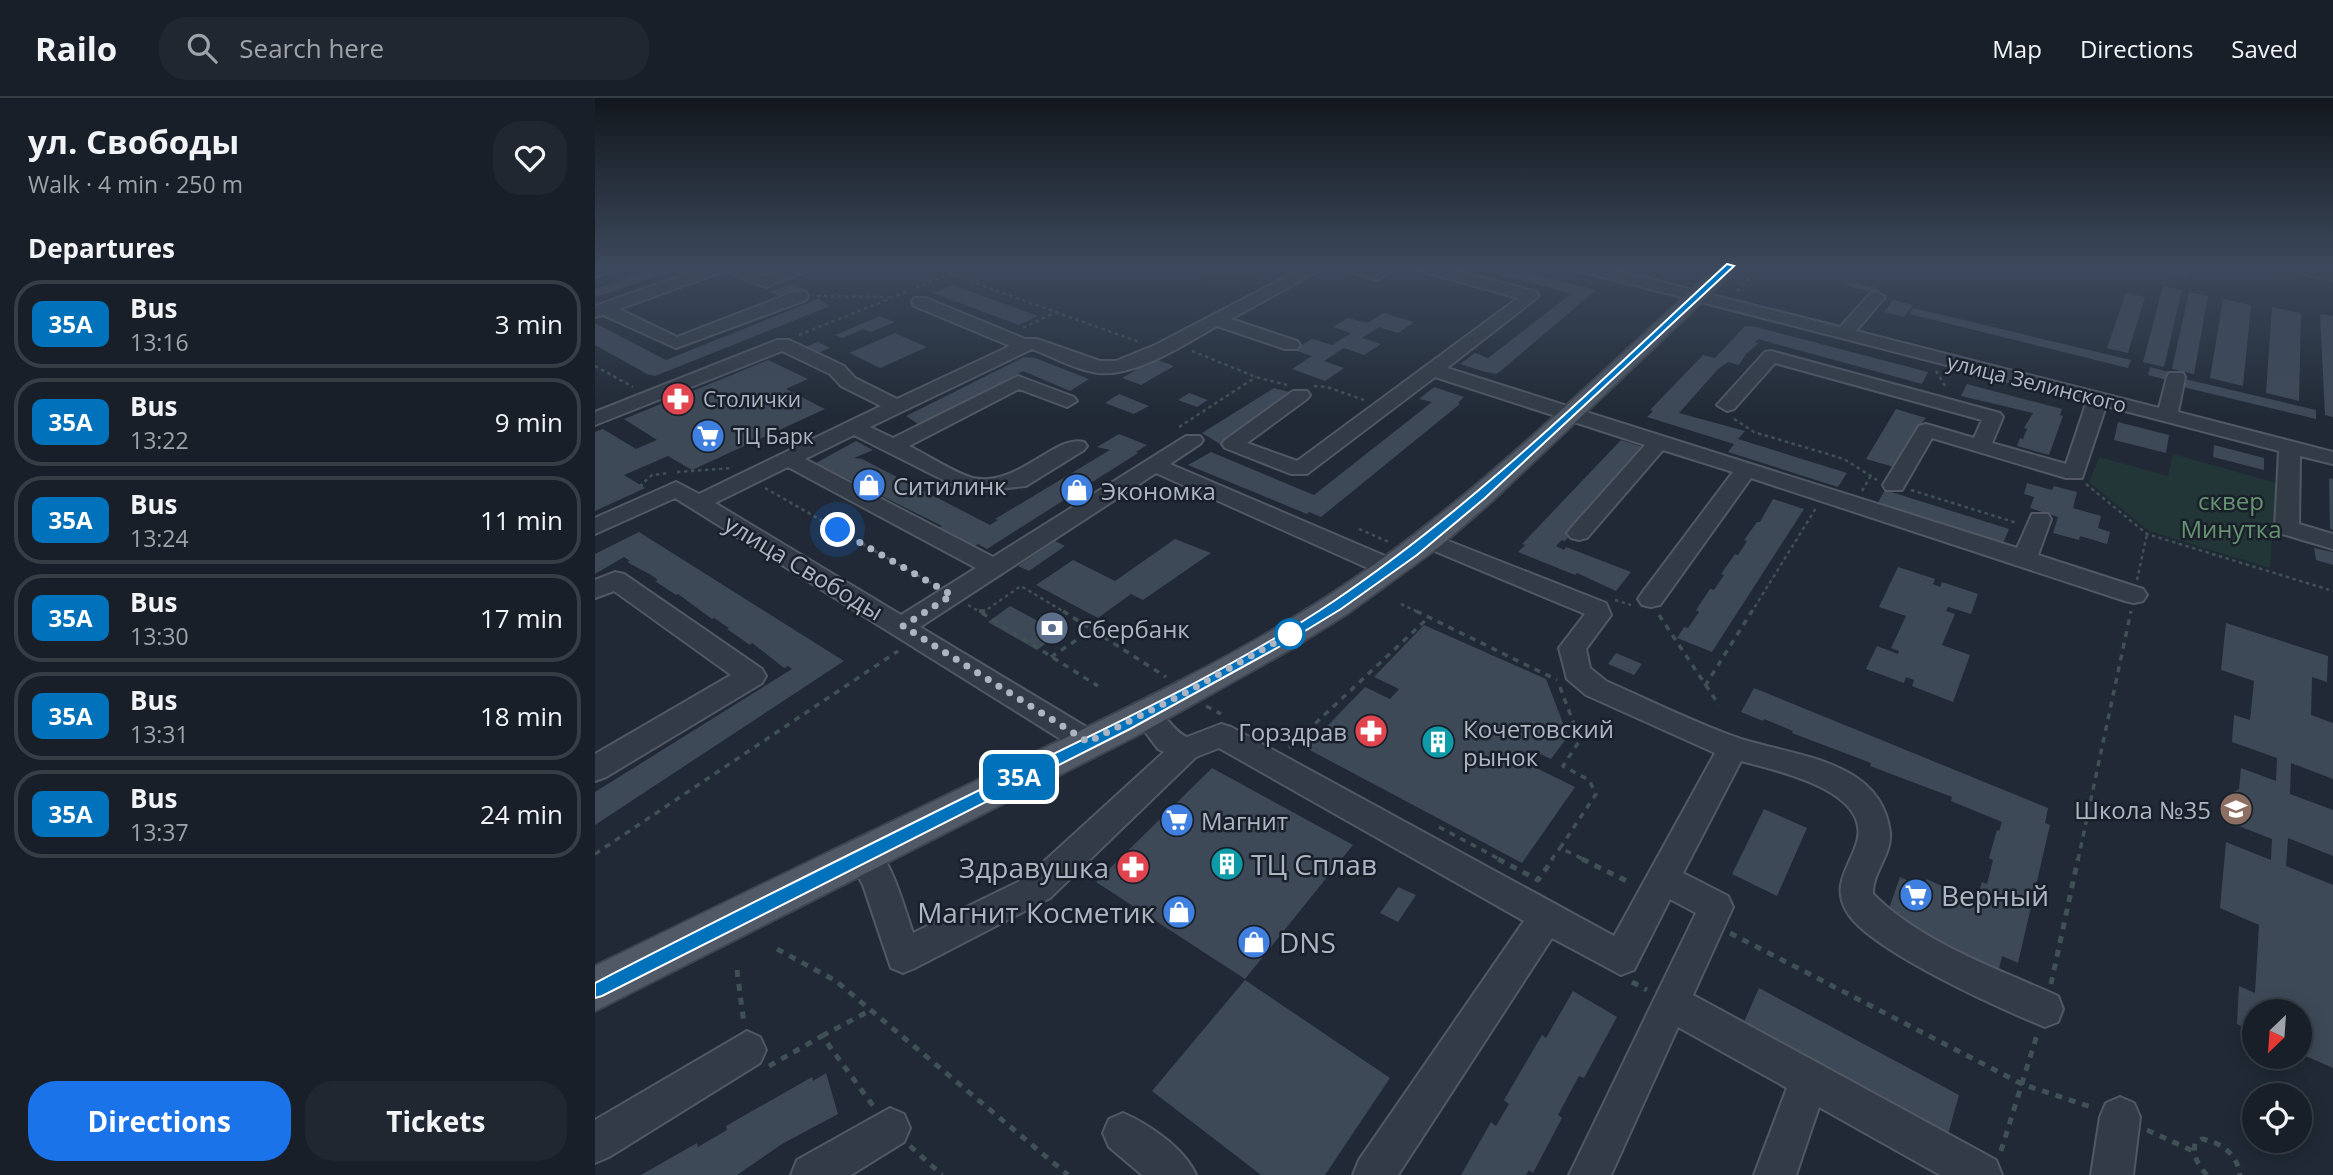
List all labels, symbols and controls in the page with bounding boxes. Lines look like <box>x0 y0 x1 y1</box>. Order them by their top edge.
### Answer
search box <box>159 17 649 80</box>
text: Railo <box>35 26 117 71</box>
icon: search <box>183 29 221 67</box>
text: Search here <box>239 30 384 66</box>
text: Map <box>1992 32 2042 65</box>
text: Directions <box>2080 32 2193 65</box>
text: Saved <box>2231 32 2298 65</box>
text: ул. Свободы <box>28 119 239 164</box>
button: heart <box>493 121 567 195</box>
text: Walk · 4 min · 250 m <box>28 168 243 200</box>
text: Departures <box>28 230 175 266</box>
text: Bus <box>130 290 177 326</box>
text: 3 min <box>495 306 563 342</box>
text: 35А <box>48 307 93 340</box>
text: 13:16 <box>130 326 189 358</box>
street label: улица Зелинского <box>1944 347 2130 419</box>
pharmacy icon: Столички <box>659 380 697 418</box>
place label: Столички <box>703 385 801 413</box>
text: Bus <box>130 388 177 424</box>
text: 9 min <box>495 404 563 440</box>
text: 35А <box>48 405 93 438</box>
supermarket icon: ТЦ Барк <box>689 417 727 455</box>
place label: ТЦ Барк <box>733 422 814 450</box>
text: 13:22 <box>130 424 189 456</box>
shop icon: Ситилинк <box>850 466 888 504</box>
place label: Ситилинк <box>893 469 1007 502</box>
shop icon: Экономка <box>1058 471 1096 509</box>
place label: Экономка <box>1101 474 1216 507</box>
park label: сквер Минутка <box>2180 484 2282 545</box>
text: Bus <box>130 486 177 522</box>
text: 11 min <box>480 502 563 538</box>
text: 35А <box>48 503 93 536</box>
street label: улица Свободы <box>718 507 890 627</box>
your location <box>820 512 855 547</box>
text: 13:24 <box>130 522 189 554</box>
text: Bus <box>130 584 177 620</box>
text: 17 min <box>480 600 563 636</box>
text: 35А <box>48 601 93 634</box>
bank icon: Сбербанк <box>1033 609 1071 647</box>
place label: Сбербанк <box>1077 612 1190 645</box>
unlabelled marker <box>1275 619 1305 649</box>
text: 13:30 <box>130 620 189 652</box>
text: Bus <box>130 682 177 718</box>
text: 18 min <box>480 698 563 734</box>
text: 35А <box>48 699 93 732</box>
pharmacy icon: Горздрав <box>1352 712 1390 750</box>
place label: Кочетовский рынок <box>1463 712 1614 773</box>
place label: Горздрав <box>1238 715 1347 748</box>
text: 13:31 <box>130 718 189 750</box>
building icon: Кочетовский рынок <box>1419 723 1457 761</box>
line badge: 35А <box>979 754 1059 800</box>
text: 35А <box>997 760 1041 793</box>
text: Bus <box>130 780 177 816</box>
school or university icon: Школа №35 <box>2217 790 2255 828</box>
place label: Школа №35 <box>2074 793 2211 826</box>
text: 24 min <box>480 796 563 832</box>
text: 35А <box>48 797 93 830</box>
supermarket icon: Магнит <box>1158 801 1196 839</box>
place label: Магнит <box>1201 804 1288 837</box>
text: 13:37 <box>130 816 189 848</box>
building icon: ТЦ Сплав <box>1208 845 1246 883</box>
place label: ТЦ Сплав <box>1251 845 1377 883</box>
place label: Здравушка <box>959 848 1109 886</box>
pharmacy icon: Здравушка <box>1114 848 1152 886</box>
supermarket icon: Верный <box>1897 876 1935 914</box>
place label: Верный <box>1941 876 2049 914</box>
place label: Магнит Косметик <box>917 893 1156 931</box>
shop icon: Магнит Косметик <box>1160 893 1198 931</box>
shop icon: DNS <box>1235 923 1273 961</box>
place label: DNS <box>1279 923 1336 961</box>
north arrow <box>2242 999 2312 1069</box>
map controls <box>2242 999 2312 1153</box>
button: Directions <box>28 1081 291 1161</box>
button: Tickets <box>305 1081 567 1161</box>
button: locate <box>2242 1083 2312 1153</box>

